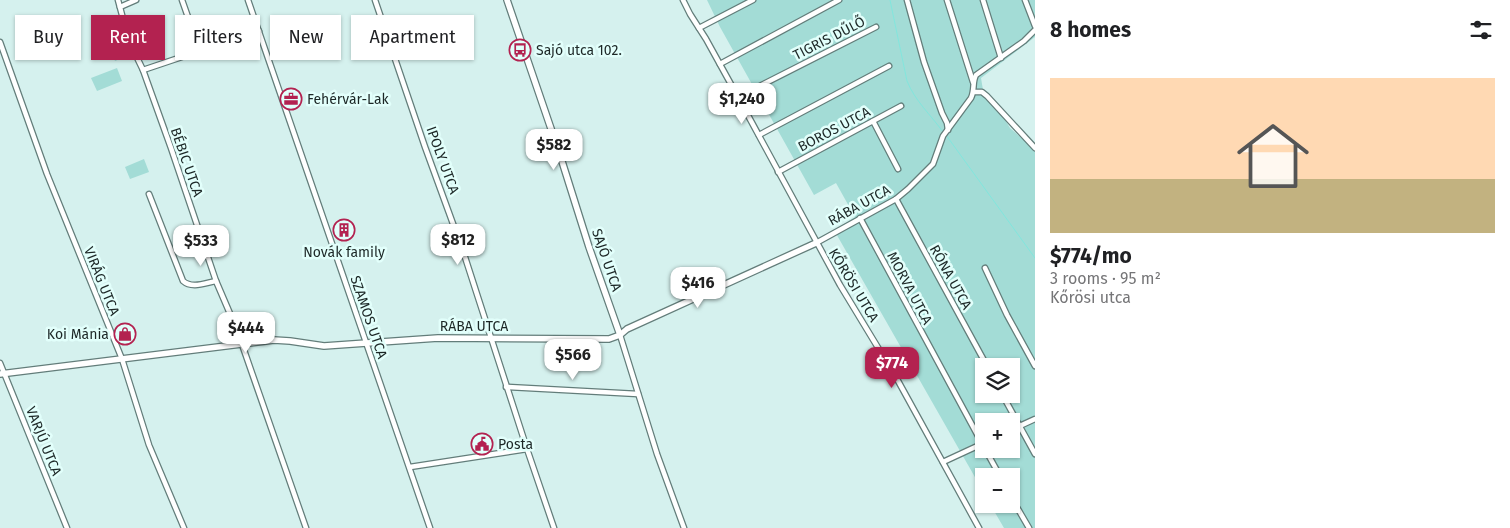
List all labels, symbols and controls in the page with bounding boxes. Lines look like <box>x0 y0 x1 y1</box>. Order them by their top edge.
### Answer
street label: TIGRIS DŰLŐ <box>790 12 868 64</box>
chip: Buy <box>15 15 81 60</box>
chip: Rent <box>91 15 165 60</box>
chip: Filters <box>175 15 260 60</box>
chip: New <box>270 15 341 60</box>
chip: Apartment <box>351 15 474 60</box>
icon: filters <box>1467 16 1495 44</box>
text: 8 homes <box>1050 17 1131 43</box>
bus stop icon: Sajó utca 102. <box>508 38 532 62</box>
place label: Sajó utca 102. <box>536 42 622 59</box>
pin: $1,240 <box>701 82 783 125</box>
office icon: Fehérvár-Lak <box>279 87 303 111</box>
text: $1,240 <box>719 89 765 108</box>
place label: Fehérvár-Lak <box>307 91 390 108</box>
street label: BOROS UTCA <box>795 103 873 156</box>
icon: home <box>1228 111 1318 201</box>
street label: IPOLY UTCA <box>422 124 463 196</box>
street label: BÉBIC UTCA <box>167 125 207 199</box>
pin: $582 <box>524 128 584 171</box>
text: $582 <box>537 135 571 154</box>
street label: RÁBA UTCA <box>825 181 893 229</box>
building icon: Novák family <box>332 218 356 242</box>
pin: $533 <box>171 224 231 267</box>
pin: $812 <box>428 224 488 266</box>
street label: SAJÓ UTCA <box>588 226 626 294</box>
text: $812 <box>441 230 475 249</box>
text: $533 <box>184 231 218 250</box>
street label: RÓNA UTCA <box>926 241 976 313</box>
text: $774/mo <box>1050 243 1132 269</box>
street label: VIRÁG UTCA <box>80 244 124 318</box>
place label: Novák family <box>303 244 385 261</box>
street label: KŐRÖSI UTCA <box>825 245 883 325</box>
street label: MORVA UTCA <box>883 249 936 328</box>
pin: $416 <box>668 266 728 309</box>
text: 3 rooms · 95 m² <box>1050 269 1161 288</box>
text: $416 <box>681 273 715 292</box>
street label: SZAMOS UTCA <box>346 274 391 361</box>
text: Kőrösi utca <box>1050 288 1131 307</box>
pin: $444 <box>216 312 276 354</box>
street label: RÁBA UTCA <box>440 317 508 335</box>
text: $444 <box>228 318 264 337</box>
shop icon: Koi Mánia <box>113 322 137 346</box>
place label: Koi Mánia <box>47 326 109 343</box>
pin: $566 <box>543 338 603 381</box>
text: $566 <box>555 345 591 364</box>
pin: $774 <box>862 346 922 389</box>
text: $774 <box>876 353 908 372</box>
map controls <box>975 358 1020 513</box>
button: layers <box>975 358 1020 403</box>
street label: VARJÚ UTCA <box>22 404 66 478</box>
button: + <box>975 413 1020 458</box>
public building icon: Posta <box>470 432 494 456</box>
place label: Posta <box>498 436 533 453</box>
button: − <box>975 468 1020 513</box>

